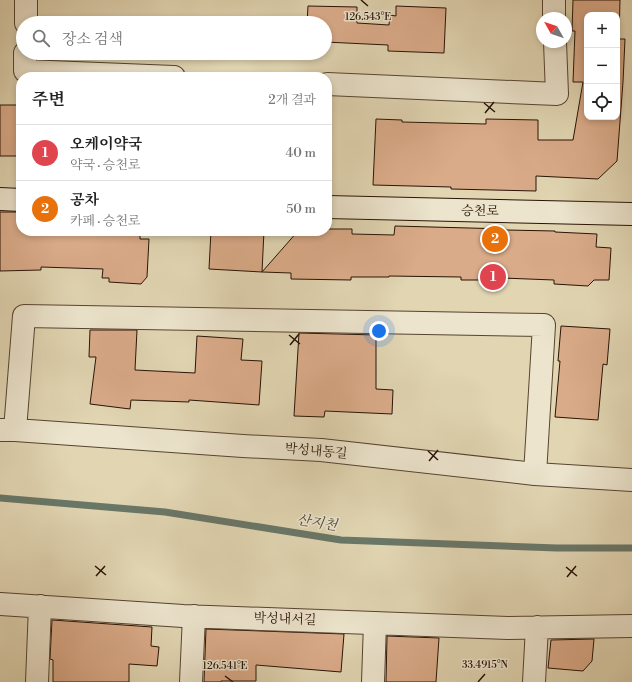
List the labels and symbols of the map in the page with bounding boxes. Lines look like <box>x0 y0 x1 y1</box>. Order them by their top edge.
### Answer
text: 126.543°E <box>345 11 391 23</box>
north arrow <box>536 12 572 48</box>
street label: 승천로 <box>461 203 499 219</box>
pin: 2 <box>482 224 508 254</box>
pin: 1 <box>480 262 506 292</box>
your location <box>369 321 389 341</box>
street label: 박성내동길 <box>284 440 348 462</box>
water label: 산지천 <box>296 511 340 535</box>
street label: 박성내서길 <box>253 610 317 628</box>
text: 33.4915°N <box>462 659 508 671</box>
text: 126.541°E <box>202 660 248 672</box>

